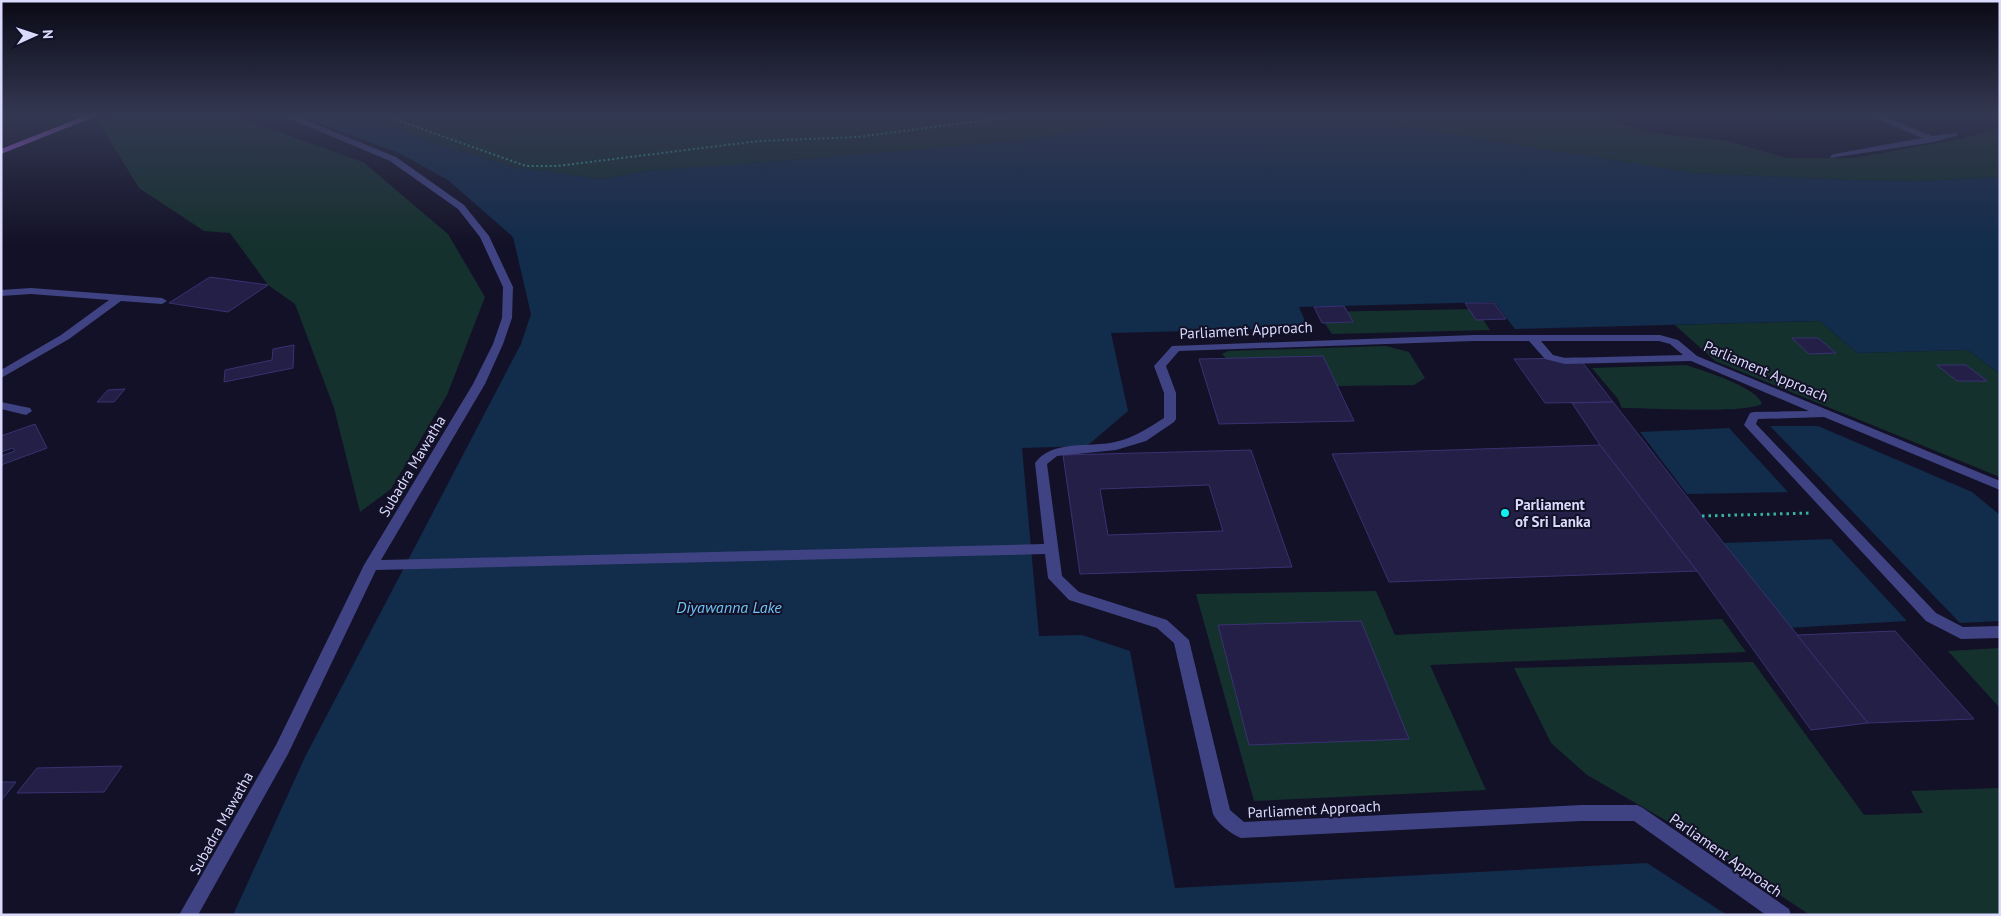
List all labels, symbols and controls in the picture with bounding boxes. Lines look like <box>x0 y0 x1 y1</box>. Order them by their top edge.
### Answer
north arrow <box>10 10 60 60</box>
text: N <box>39 29 57 39</box>
street label: Parliament Approach <box>1179 317 1313 343</box>
street label: Parliament Approach <box>1701 336 1831 406</box>
street label: Subadra Mawatha <box>374 412 450 520</box>
place label: Parliament of Sri Lanka <box>1515 495 1591 531</box>
marker: Parliament of Sri Lanka <box>1499 507 1511 519</box>
water label: Diyawanna Lake <box>676 597 782 617</box>
street label: Subadra Mawatha <box>185 768 257 878</box>
street label: Parliament Approach <box>1247 796 1381 822</box>
street label: Parliament Approach <box>1666 809 1786 901</box>

